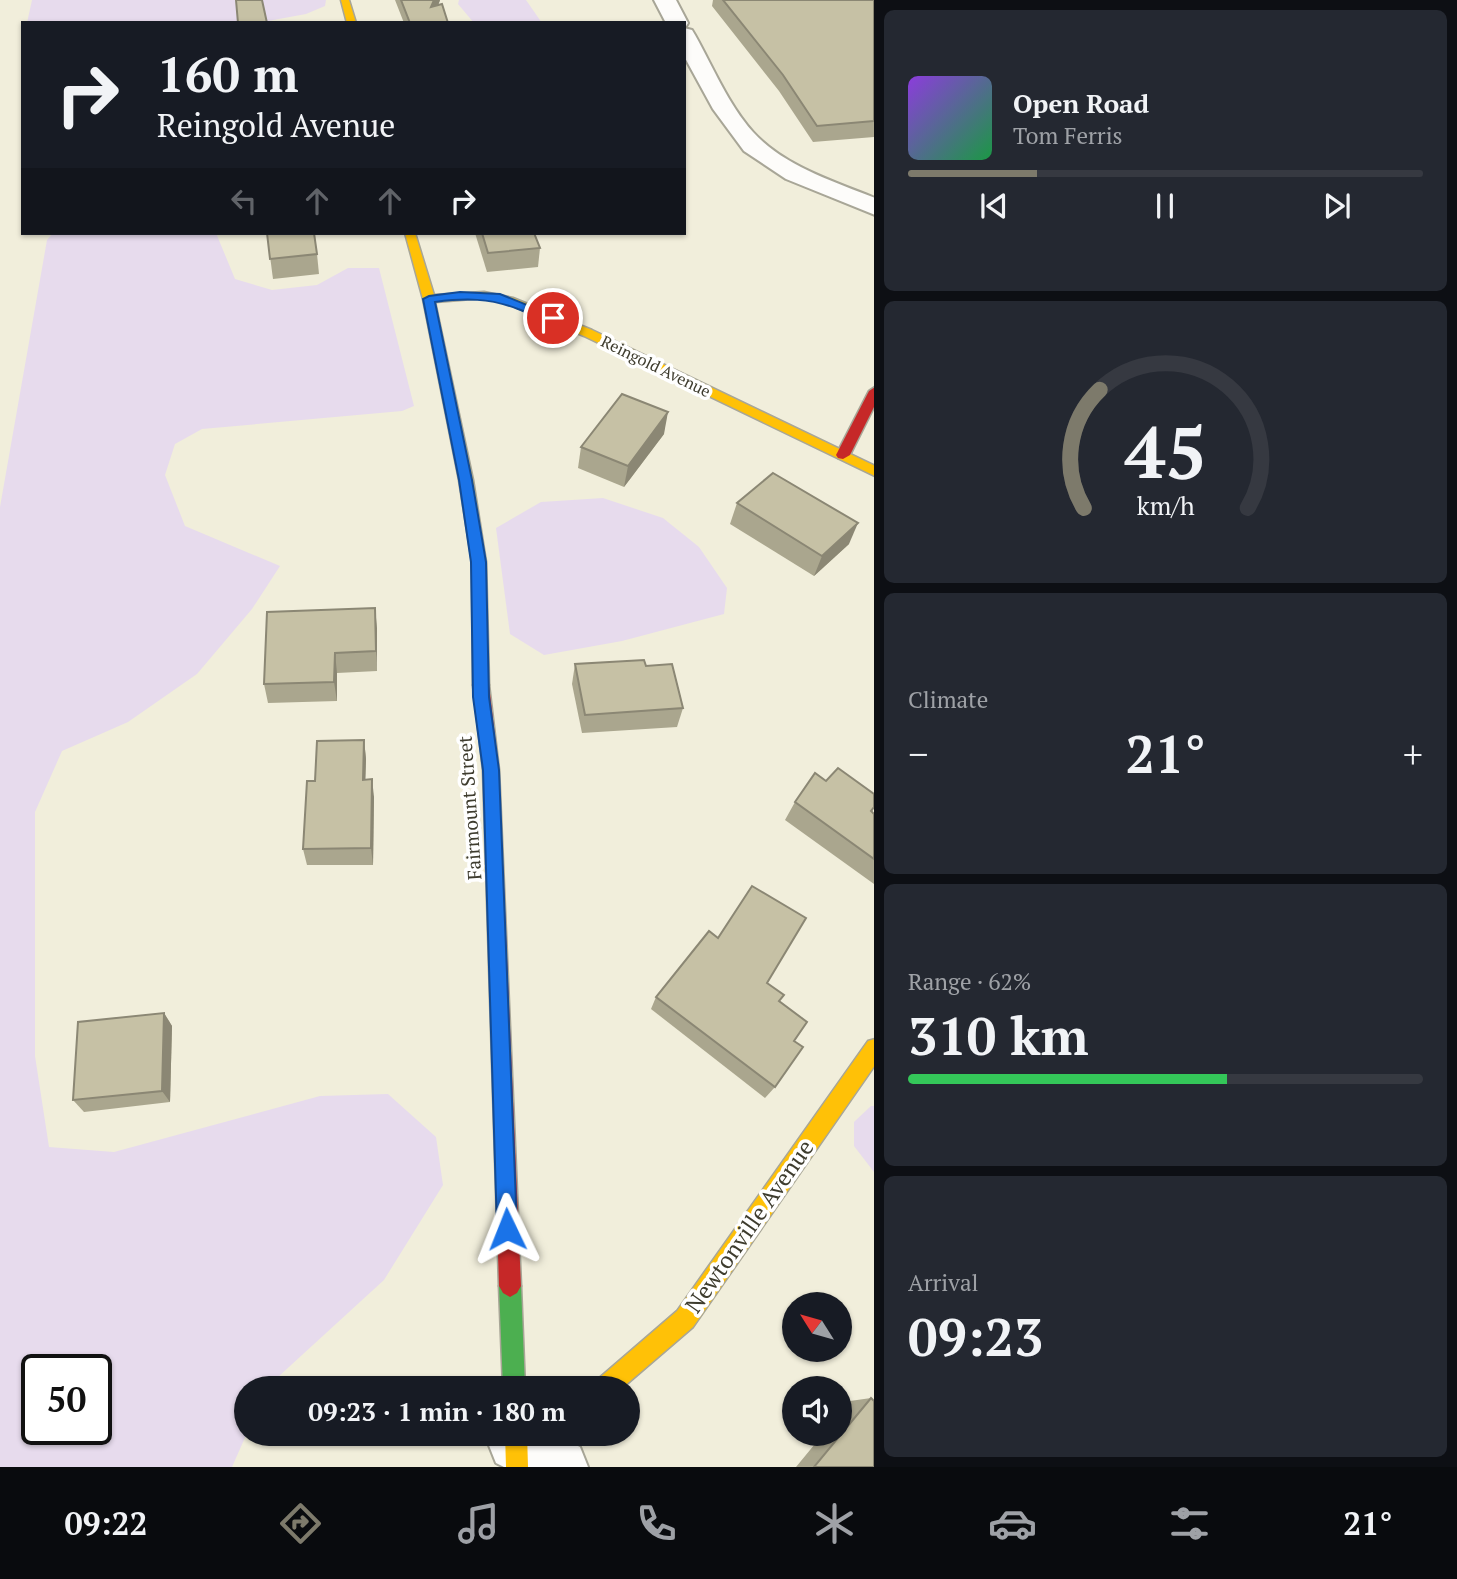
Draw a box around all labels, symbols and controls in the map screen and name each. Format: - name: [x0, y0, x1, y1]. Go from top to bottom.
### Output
- text: 160 m: [157, 41, 299, 106]
- icon: right: [42, 49, 133, 140]
- text: Open Road: [1013, 86, 1149, 120]
- text: Reingold Avenue: [157, 104, 395, 146]
- text: Tom Ferris: [1013, 120, 1123, 151]
- icon: left: [225, 182, 263, 220]
- icon: ahead: [298, 182, 336, 220]
- icon: ahead: [371, 182, 409, 220]
- icon: right: [444, 182, 482, 220]
- icon: previous: [975, 187, 1013, 225]
- icon: pause: [1146, 187, 1184, 225]
- icon: next: [1318, 187, 1356, 225]
- pin: [523, 288, 583, 348]
- icon: arrive: [534, 299, 572, 337]
- street label: Reingold Avenue: [598, 330, 714, 402]
- text: 45: [1124, 403, 1207, 500]
- text: km/h: [1137, 489, 1195, 522]
- text: Climate: [908, 684, 988, 715]
- text: 21°: [1125, 719, 1206, 788]
- text: −: [908, 729, 928, 779]
- text: +: [1403, 729, 1423, 779]
- street label: Fairmount Street: [451, 735, 487, 881]
- text: Range · 62%: [908, 966, 1031, 997]
- text: 310 km: [908, 1001, 1089, 1070]
- street label: Newtonville Avenue: [678, 1133, 820, 1319]
- position arrow: [470, 1192, 544, 1266]
- text: Arrival: [908, 1267, 979, 1298]
- north arrow: [782, 1292, 852, 1362]
- map controls: [782, 1292, 852, 1446]
- text: 09:23: [908, 1302, 1043, 1371]
- speed limit sign: 50: [21, 1354, 112, 1445]
- button: sound: [782, 1376, 852, 1446]
- text: 09:23 · 1 min · 180 m: [308, 1394, 566, 1428]
- icon: directions: [276, 1499, 325, 1548]
- icon: music: [454, 1499, 503, 1548]
- icon: phone: [632, 1499, 681, 1548]
- icon: climate: [810, 1499, 859, 1548]
- icon: car: [988, 1499, 1037, 1548]
- icon: filters: [1165, 1499, 1214, 1548]
- text: 09:22: [64, 1502, 148, 1544]
- text: 21°: [1343, 1502, 1393, 1544]

